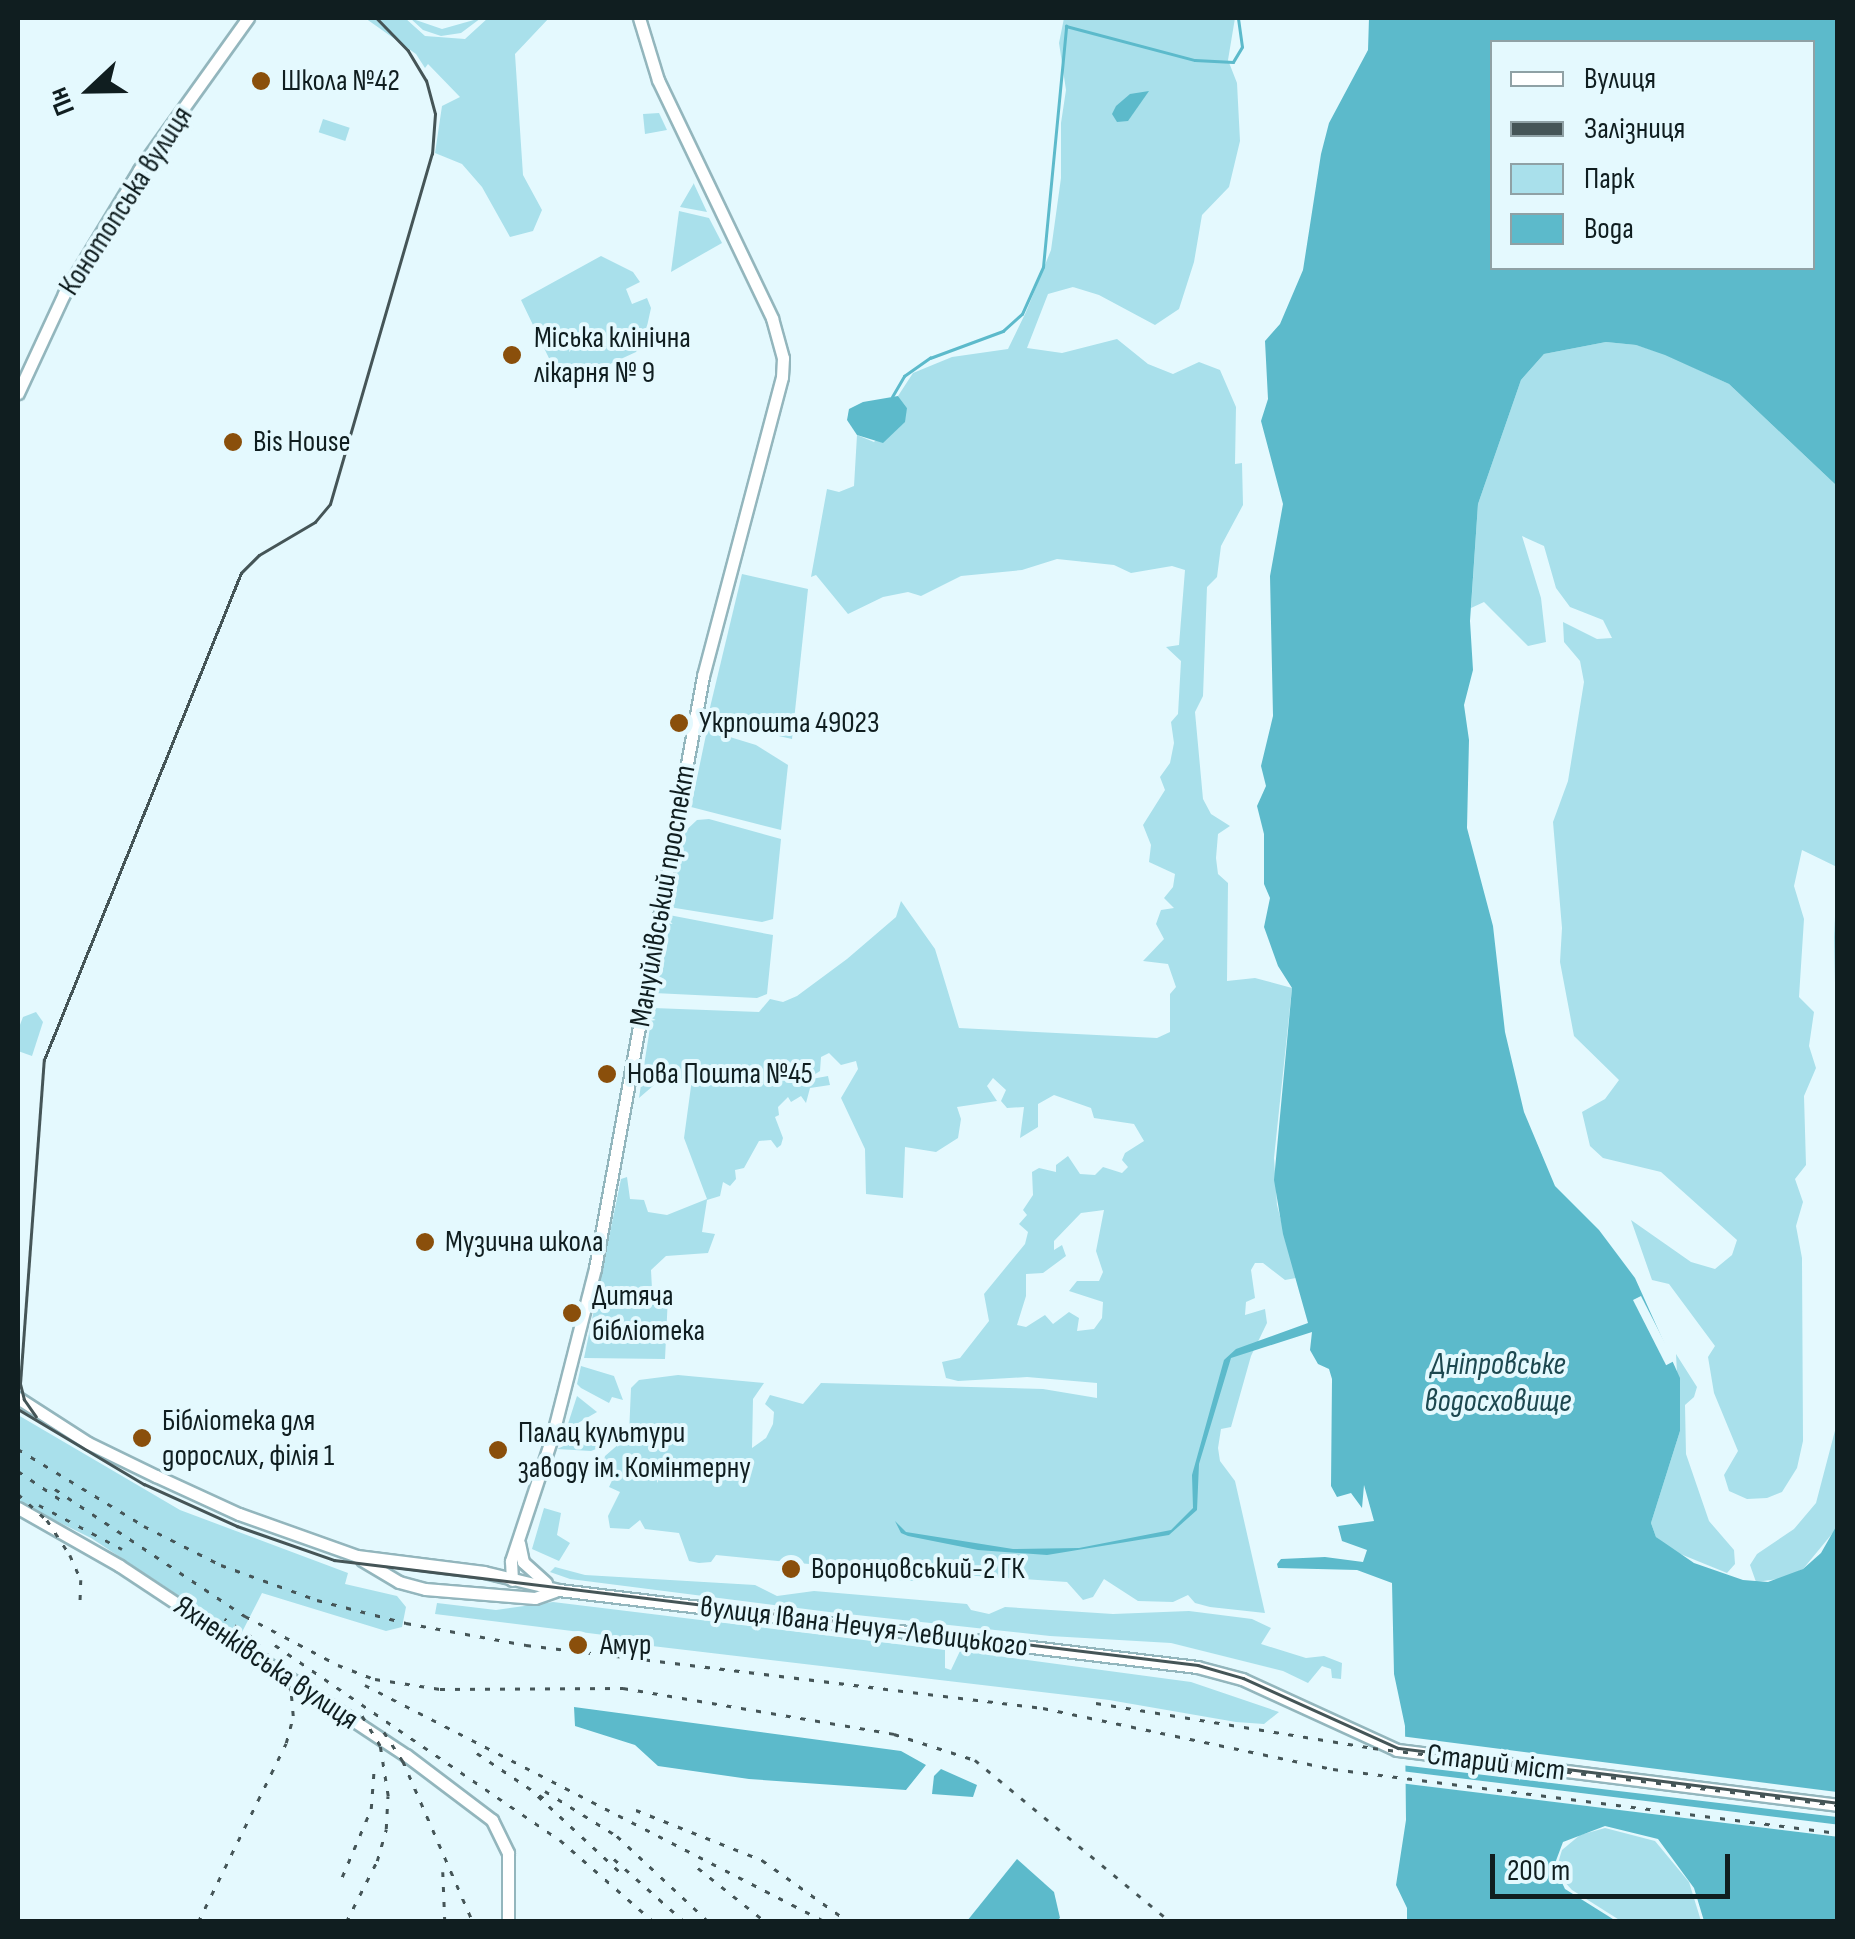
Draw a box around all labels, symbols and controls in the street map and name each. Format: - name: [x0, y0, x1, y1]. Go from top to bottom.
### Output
- north arrow: [40, 40, 140, 140]
- legend: [1490, 40, 1815, 270]
- text: Вулиця: [1584, 61, 1656, 97]
- place label: Школа №42: [281, 63, 400, 99]
- marker: Школа №42: [250, 70, 272, 92]
- text: Пн: [41, 83, 82, 120]
- street label: Конотопська вулиця: [52, 100, 200, 302]
- text: Залізниця: [1584, 111, 1685, 147]
- text: Парк: [1584, 161, 1635, 197]
- text: Вода: [1584, 211, 1634, 247]
- place label: Міська клінічна лікарня № 9: [534, 320, 691, 390]
- marker: Міська клінічна лікарня № 9: [499, 342, 525, 368]
- place label: Bis House: [253, 424, 351, 460]
- marker: Bis House: [222, 431, 244, 453]
- place label: Укрпошта 49023: [699, 705, 880, 741]
- marker: Укрпошта 49023: [668, 712, 690, 734]
- street label: Мануйлівський проспект: [622, 762, 704, 1030]
- place label: Нова Пошта №45: [627, 1056, 813, 1092]
- marker: Нова Пошта №45: [596, 1063, 618, 1085]
- place label: Музична школа: [445, 1224, 603, 1260]
- marker: Музична школа: [414, 1231, 436, 1253]
- place label: Дитяча бібліотека: [592, 1278, 705, 1348]
- marker: Дитяча бібліотека: [561, 1302, 583, 1324]
- water label: Дніпровське водосховище: [1425, 1347, 1571, 1422]
- place label: Бiблiотека для дорослих, фiлiя 1: [162, 1403, 334, 1474]
- place label: Палац культури заводу ім. Комінтерну: [518, 1415, 751, 1486]
- marker: Бiблiотека для дорослих, фiлiя 1: [131, 1427, 153, 1449]
- marker: Палац культури заводу ім. Комінтерну: [487, 1439, 509, 1461]
- place label: Воронцовський-2 ГК: [811, 1551, 1025, 1587]
- marker: Воронцовський-2 ГК: [780, 1558, 802, 1580]
- street label: Яхненківська вулиця: [167, 1588, 365, 1738]
- street label: вулиця Івана Нечуя-Левицького: [698, 1589, 1030, 1665]
- place label: Амур: [600, 1627, 651, 1663]
- marker: Амур: [565, 1632, 591, 1658]
- street label: Старий міст: [1425, 1737, 1567, 1789]
- scale bar: [1495, 1834, 1735, 1896]
- text: 200 m: [1507, 1853, 1570, 1889]

